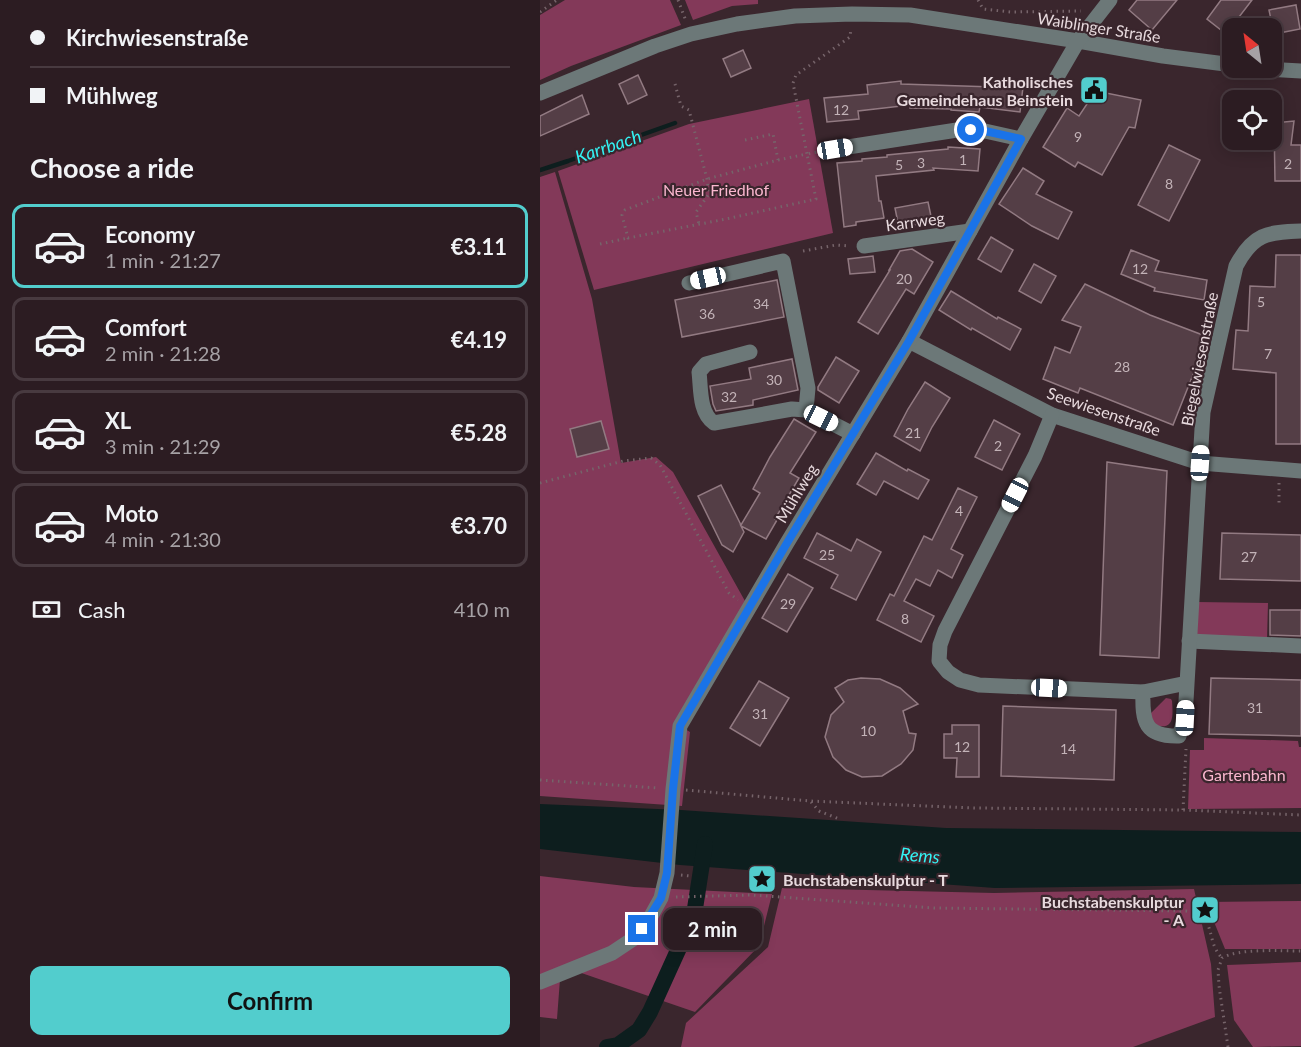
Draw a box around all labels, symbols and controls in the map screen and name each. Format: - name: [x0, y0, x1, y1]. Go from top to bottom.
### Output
- street label: Waiblinger Straße: [1036, 8, 1162, 46]
- north arrow: [1222, 18, 1282, 78]
- map controls: [1222, 18, 1282, 150]
- text: Kirchwiesenstraße: [66, 24, 248, 51]
- place label: Katholisches Gemeindehaus Beinstein: [897, 72, 1073, 109]
- public building icon: Katholisches Gemeindehaus Beinstein: [1078, 74, 1110, 106]
- text: Mühlweg: [66, 82, 158, 109]
- button: locate: [1222, 90, 1282, 150]
- house number: 12: [833, 101, 849, 118]
- route start: [957, 116, 984, 143]
- water label: Karrbach: [572, 124, 644, 168]
- house number: 9: [1074, 128, 1082, 145]
- car: [816, 137, 854, 161]
- text: Choose a ride: [30, 151, 194, 184]
- house number: 1: [959, 151, 967, 168]
- house number: 3: [917, 154, 925, 171]
- house number: 2: [1284, 155, 1292, 172]
- house number: 5: [895, 156, 903, 173]
- house number: 8: [1165, 175, 1173, 192]
- park label: Neuer Friedhof: [663, 180, 770, 199]
- street label: Karrweg: [884, 207, 946, 235]
- icon: car: [33, 219, 87, 273]
- text: Economy: [105, 221, 195, 248]
- text: €3.11: [451, 233, 507, 260]
- text: 1 min · 21:27: [105, 248, 221, 272]
- house number: 12: [1132, 260, 1148, 277]
- car: [688, 265, 728, 291]
- house number: 20: [896, 270, 912, 287]
- street label: Biegelwiesenstraße: [1177, 290, 1221, 428]
- house number: 5: [1257, 293, 1265, 310]
- house number: 34: [753, 295, 769, 312]
- house number: 36: [699, 305, 715, 322]
- icon: car: [33, 312, 87, 366]
- text: Comfort: [105, 314, 187, 341]
- text: €4.19: [451, 326, 507, 353]
- text: 2 min · 21:28: [105, 341, 221, 365]
- house number: 7: [1264, 345, 1272, 362]
- house number: 28: [1114, 358, 1130, 375]
- house number: 30: [766, 371, 782, 388]
- street label: Seewiesenstraße: [1045, 383, 1163, 439]
- house number: 32: [721, 388, 737, 405]
- car: [801, 402, 841, 434]
- icon: car: [33, 405, 87, 459]
- text: XL: [105, 407, 131, 434]
- text: €5.28: [451, 419, 507, 446]
- house number: 21: [905, 424, 921, 441]
- text: 3 min · 21:29: [105, 434, 221, 458]
- house number: 2: [994, 437, 1002, 454]
- car: [1190, 444, 1210, 482]
- street label: Mühlweg: [771, 460, 821, 526]
- car: [999, 475, 1031, 515]
- icon: car: [33, 498, 87, 552]
- text: Moto: [105, 500, 159, 527]
- house number: 4: [955, 502, 963, 519]
- text: €3.70: [451, 512, 507, 539]
- text: 4 min · 21:30: [105, 527, 221, 551]
- house number: 25: [819, 546, 835, 563]
- house number: 27: [1241, 548, 1257, 565]
- icon: cash: [30, 593, 63, 626]
- house number: 29: [780, 595, 796, 612]
- text: Cash: [78, 596, 125, 623]
- text: 410 m: [454, 597, 510, 621]
- house number: 8: [901, 610, 909, 627]
- car: [1031, 678, 1067, 698]
- house number: 31: [1247, 699, 1263, 716]
- car: [1175, 700, 1195, 736]
- house number: 31: [752, 705, 768, 722]
- house number: 10: [860, 722, 876, 739]
- house number: 12: [954, 738, 970, 755]
- house number: 14: [1060, 740, 1076, 757]
- park label: Gartenbahn: [1202, 765, 1286, 784]
- water label: Rems: [899, 842, 941, 868]
- place icon: Buchstabenskulptur - T: [746, 863, 778, 895]
- place label: Buchstabenskulptur - T: [783, 870, 948, 889]
- place label: Buchstabenskulptur - A: [1042, 892, 1185, 929]
- place icon: Buchstabenskulptur - A: [1189, 894, 1221, 926]
- callout: 2 min: [663, 908, 762, 950]
- route end: [628, 915, 655, 942]
- text: 2 min: [688, 917, 737, 941]
- button: Confirm: [30, 966, 510, 1035]

